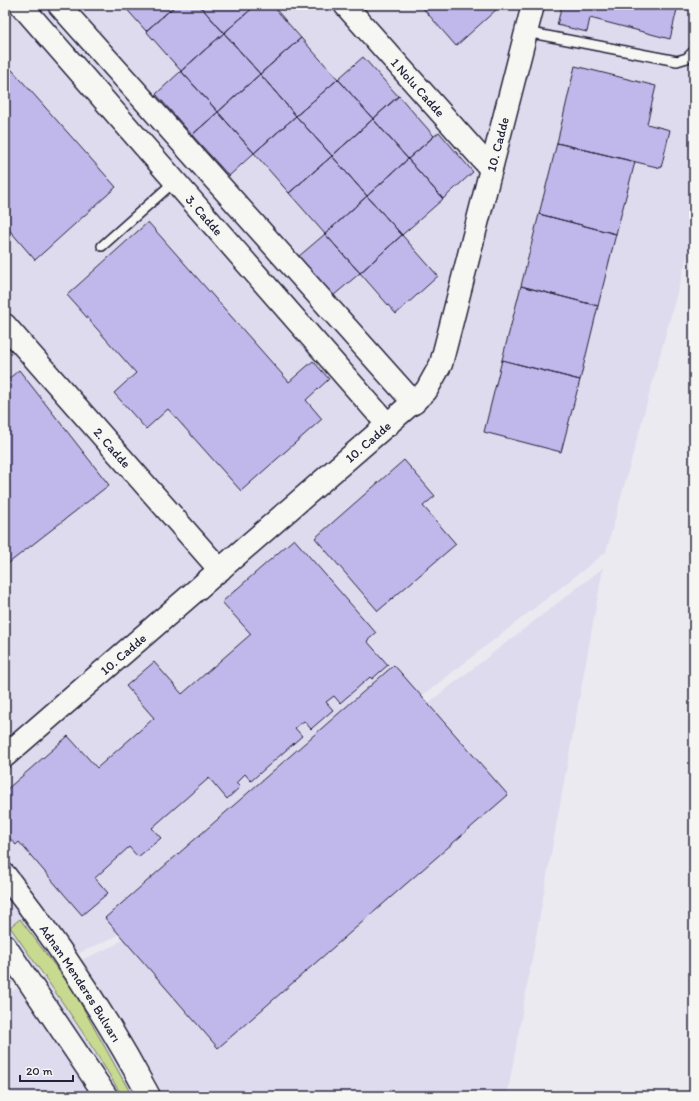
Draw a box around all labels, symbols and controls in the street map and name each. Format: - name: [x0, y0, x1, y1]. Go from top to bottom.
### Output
- street label: 1 Nolu Cadde: [388, 55, 448, 120]
- street label: 10. Cadde: [483, 115, 512, 173]
- street label: 3. Cadde: [183, 192, 226, 238]
- street label: 10. Cadde: [342, 418, 394, 465]
- street label: 2. Cadde: [91, 424, 134, 471]
- street label: 10. Cadde: [97, 630, 149, 678]
- street label: Adnan Menderes Bulvarı: [37, 921, 124, 1044]
- scale bar: [20, 1057, 73, 1083]
- text: 20 m: [26, 1064, 53, 1078]

